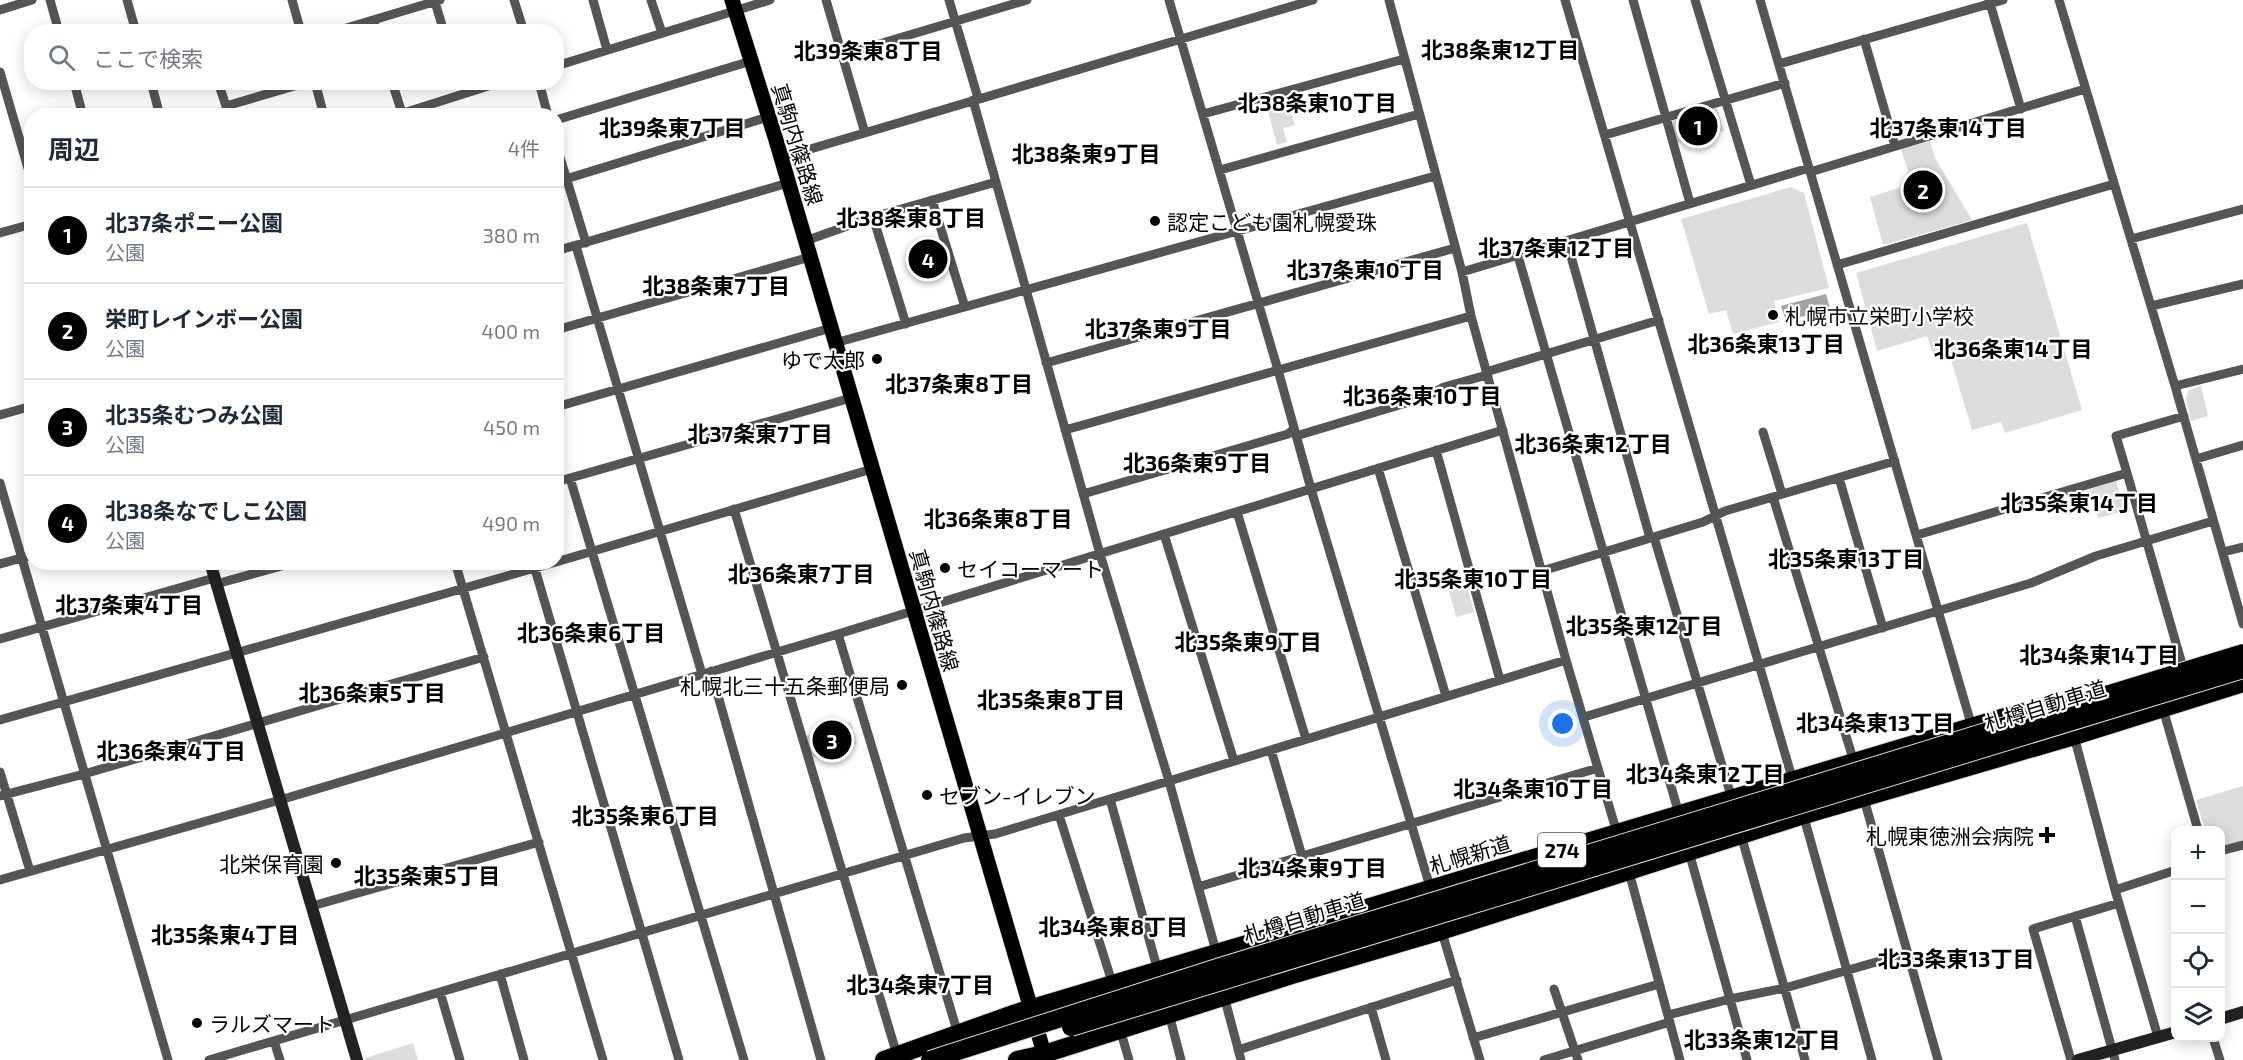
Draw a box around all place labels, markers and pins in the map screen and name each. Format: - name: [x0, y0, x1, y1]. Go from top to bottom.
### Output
- pin: 1: [1678, 104, 1718, 148]
- pin: 2: [1904, 168, 1942, 213]
- place label: 認定こども園札幌愛珠: [1167, 209, 1377, 234]
- marker: 認定こども園札幌愛珠: [1148, 214, 1162, 228]
- pin: 4: [908, 236, 948, 282]
- place label: 札幌市立栄町小学校: [1785, 303, 1974, 328]
- marker: 札幌市立栄町小学校: [1766, 308, 1780, 322]
- place label: ゆで太郎: [781, 347, 865, 372]
- marker: ゆで太郎: [870, 352, 884, 366]
- place label: セイコーマート: [957, 556, 1104, 581]
- marker: セイコーマート: [938, 561, 952, 575]
- place label: 札幌北三十五条郵便局: [680, 673, 890, 698]
- marker: 札幌北三十五条郵便局: [895, 678, 909, 692]
- pin: 3: [812, 718, 852, 762]
- place label: セブン-イレブン: [939, 783, 1095, 808]
- marker: セブン-イレブン: [920, 788, 934, 802]
- place label: 札幌東徳洲会病院: [1866, 823, 2034, 848]
- marker: 札幌東徳洲会病院: [2038, 826, 2056, 844]
- place label: 北栄保育園: [219, 851, 324, 876]
- marker: 北栄保育園: [329, 856, 343, 870]
- place label: ラルズマート: [209, 1011, 335, 1036]
- marker: ラルズマート: [190, 1016, 204, 1030]

